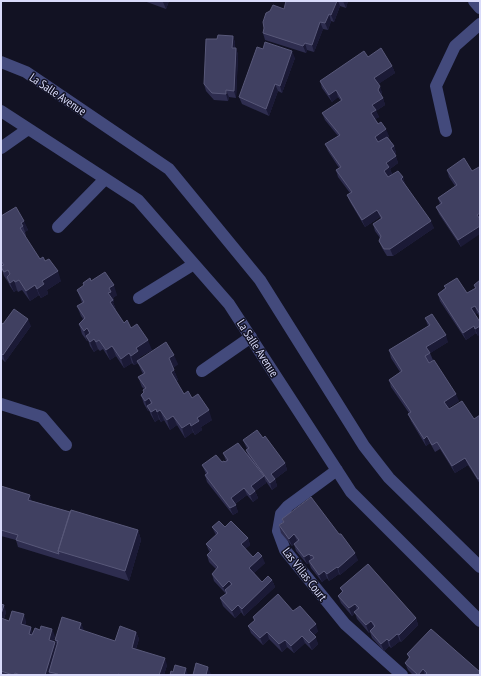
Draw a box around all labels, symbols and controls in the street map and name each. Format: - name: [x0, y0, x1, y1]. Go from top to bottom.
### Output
- street label: La Salle Avenue: [27, 70, 89, 118]
- street label: La Salle Avenue: [234, 317, 282, 379]
- street label: Las Villas Court: [280, 544, 331, 604]

